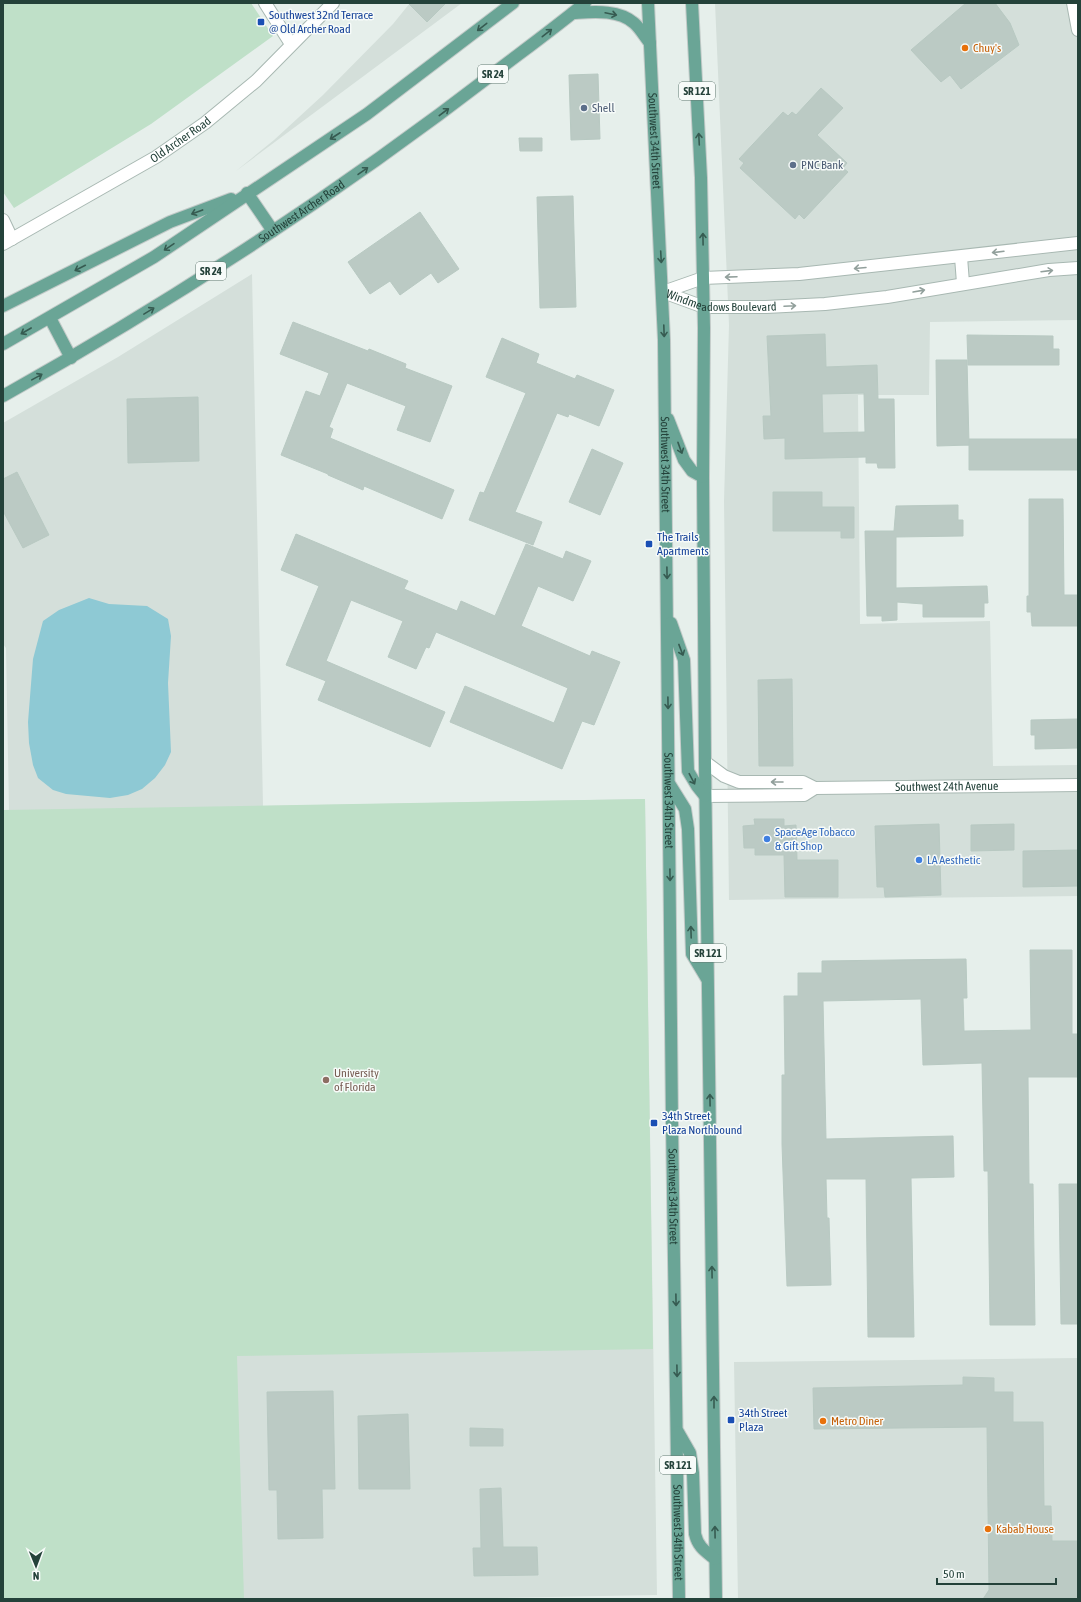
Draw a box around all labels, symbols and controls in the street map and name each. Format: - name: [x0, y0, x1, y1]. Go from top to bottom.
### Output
- place label: Southwest 32nd Terrace @ Old Archer Road: [269, 8, 373, 36]
- one-way arrow: [604, 10, 617, 18]
- marker: Southwest 32nd Terrace @ Old Archer Road: [256, 17, 266, 27]
- one-way arrow: [477, 23, 488, 31]
- one-way arrow: [541, 29, 552, 37]
- place label: Chuy's: [973, 41, 1001, 55]
- marker: Chuy's: [960, 43, 970, 53]
- road number: SR 24: [478, 65, 508, 83]
- road number: SR 121: [679, 82, 715, 100]
- street label: Southwest 34th Street: [645, 92, 664, 190]
- place label: Shell: [592, 101, 615, 115]
- marker: Shell: [579, 103, 589, 113]
- one-way arrow: [438, 108, 449, 116]
- street label: Old Archer Road: [148, 114, 214, 166]
- one-way arrow: [330, 132, 341, 140]
- one-way arrow: [696, 133, 703, 146]
- place label: PNC Bank: [801, 158, 844, 172]
- marker: PNC Bank: [788, 160, 798, 170]
- one-way arrow: [357, 166, 368, 175]
- street label: Southwest Archer Road: [256, 178, 347, 246]
- one-way arrow: [192, 208, 204, 216]
- one-way arrow: [699, 233, 706, 246]
- one-way arrow: [163, 243, 174, 251]
- one-way arrow: [991, 248, 1004, 256]
- one-way arrow: [658, 250, 665, 263]
- road number: SR 24: [196, 262, 226, 280]
- one-way arrow: [74, 264, 86, 272]
- one-way arrow: [854, 264, 867, 271]
- one-way arrow: [1040, 267, 1053, 274]
- one-way arrow: [725, 274, 738, 281]
- street label: Windmeadows Boulevard: [664, 287, 777, 314]
- one-way arrow: [912, 287, 925, 295]
- one-way arrow: [783, 302, 796, 309]
- one-way arrow: [143, 306, 155, 314]
- one-way arrow: [660, 324, 668, 337]
- one-way arrow: [20, 328, 32, 336]
- one-way arrow: [31, 373, 43, 381]
- street label: Southwest 34th Street: [658, 416, 673, 513]
- one-way arrow: [676, 442, 684, 454]
- place label: The Trails Apartments: [657, 530, 709, 558]
- marker: The Trails Apartments: [644, 539, 654, 549]
- one-way arrow: [663, 566, 671, 579]
- one-way arrow: [678, 644, 685, 657]
- one-way arrow: [664, 696, 672, 709]
- street label: Southwest 34th Street: [661, 752, 676, 849]
- one-way arrow: [689, 773, 697, 785]
- one-way arrow: [771, 778, 784, 786]
- street label: Southwest 24th Avenue: [895, 779, 998, 794]
- place label: SpaceAge Tobacco & Gift Shop: [775, 825, 855, 853]
- marker: SpaceAge Tobacco & Gift Shop: [762, 834, 772, 844]
- place label: LA Aesthetic: [927, 853, 981, 867]
- marker: LA Aesthetic: [914, 855, 924, 865]
- one-way arrow: [666, 868, 674, 881]
- one-way arrow: [688, 926, 695, 939]
- road number: SR 121: [690, 944, 726, 962]
- place label: University of Florida: [334, 1066, 379, 1094]
- marker: University of Florida: [321, 1075, 331, 1085]
- one-way arrow: [706, 1094, 714, 1107]
- place label: 34th Street Plaza Northbound: [662, 1109, 742, 1137]
- marker: 34th Street Plaza Northbound: [649, 1118, 659, 1128]
- street label: Southwest 34th Street: [665, 1148, 681, 1245]
- one-way arrow: [708, 1266, 716, 1279]
- one-way arrow: [672, 1293, 679, 1306]
- one-way arrow: [673, 1364, 681, 1377]
- one-way arrow: [710, 1396, 718, 1409]
- place label: 34th Street Plaza: [739, 1406, 788, 1434]
- place label: Metro Diner: [831, 1414, 884, 1428]
- marker: 34th Street Plaza: [726, 1415, 736, 1425]
- marker: Metro Diner: [818, 1416, 828, 1426]
- road number: SR 121: [660, 1456, 696, 1474]
- street label: Southwest 34th Street: [670, 1484, 686, 1581]
- place label: Kabab House: [996, 1522, 1054, 1536]
- marker: Kabab House: [983, 1524, 993, 1534]
- one-way arrow: [711, 1526, 719, 1539]
- north arrow: [16, 1546, 56, 1586]
- scale bar: [937, 1560, 1056, 1586]
- text: 50 m: [943, 1567, 965, 1581]
- text: N: [33, 1570, 40, 1582]

